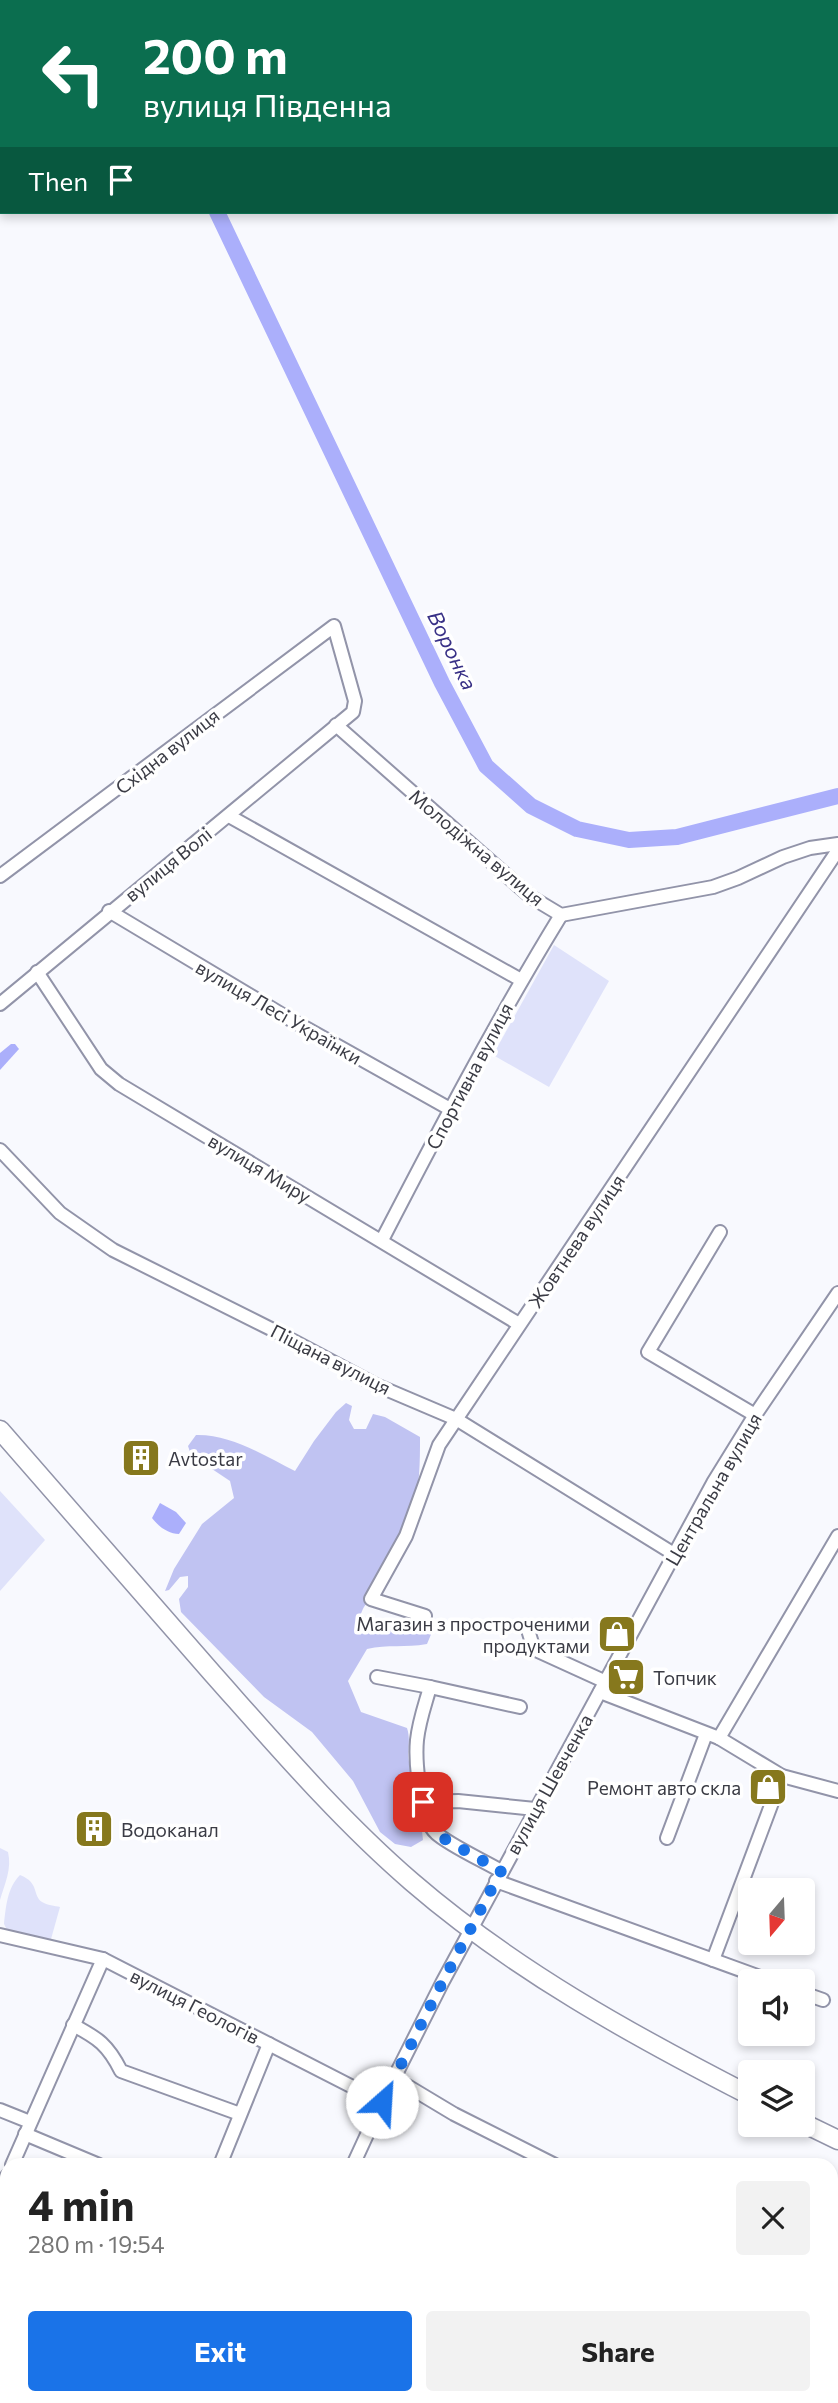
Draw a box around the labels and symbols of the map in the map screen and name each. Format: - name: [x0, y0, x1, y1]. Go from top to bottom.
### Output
- water label: Воронка: [423, 606, 483, 694]
- street label: Східна вулиця: [110, 703, 224, 799]
- street label: Молодіжна вулиця: [405, 784, 549, 910]
- street label: вулиця Волі: [120, 822, 216, 906]
- street label: вулиця Лесі Українки: [192, 955, 366, 1069]
- street label: Спортивна вулиця: [421, 999, 517, 1153]
- street label: вулиця Миру: [205, 1128, 316, 1208]
- street label: Жовтнева вулиця: [523, 1170, 629, 1312]
- street label: Піщана вулиця: [267, 1319, 395, 1399]
- street label: Центральна вулиця: [660, 1409, 766, 1569]
- building icon: Avtostar: [120, 1437, 162, 1479]
- place label: Avtostar: [168, 1447, 243, 1470]
- place label: Магазин з простроченими продуктами: [356, 1612, 590, 1657]
- shop icon: Магазин з простроченими продуктами: [596, 1613, 638, 1655]
- supermarket icon: Топчик: [605, 1656, 647, 1698]
- place label: Топчик: [653, 1666, 717, 1689]
- street label: вулиця Шевченка: [501, 1710, 597, 1858]
- shop icon: Ремонт авто скла: [747, 1766, 789, 1808]
- pin: [393, 1772, 453, 1832]
- place label: Ремонт авто скла: [587, 1776, 741, 1799]
- building icon: Водоканал: [73, 1808, 115, 1850]
- place label: Водоканал: [121, 1818, 219, 1841]
- north arrow: [738, 1878, 816, 1955]
- street label: вулиця Геологів: [127, 1964, 263, 2048]
- position arrow: [345, 2065, 419, 2139]

